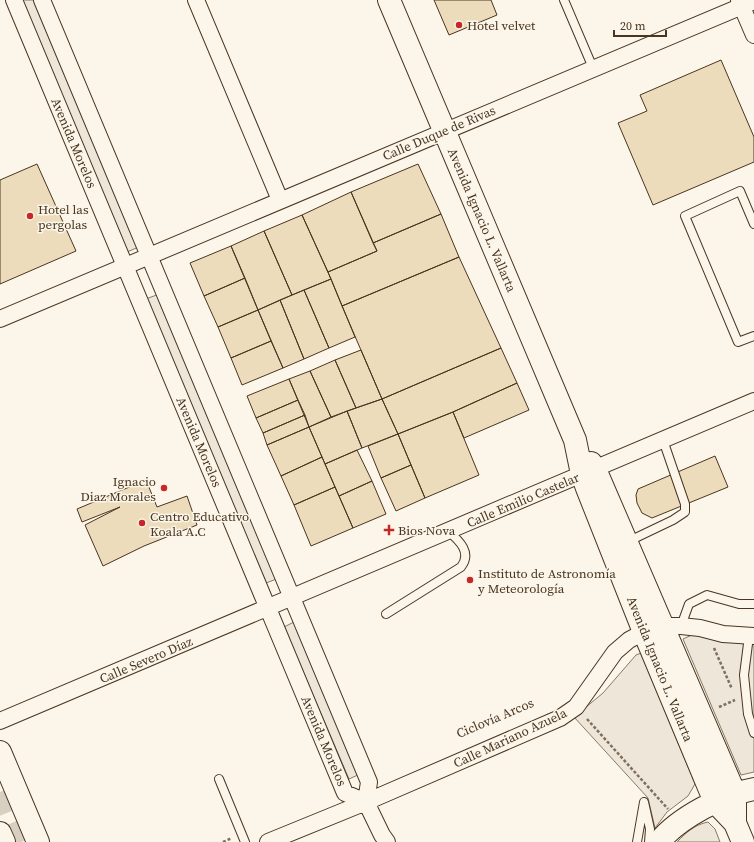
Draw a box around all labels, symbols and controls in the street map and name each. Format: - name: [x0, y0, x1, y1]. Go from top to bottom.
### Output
- scale bar: [614, 12, 666, 38]
- place label: Hotel velvet: [467, 17, 536, 34]
- text: 20 m: [620, 18, 646, 34]
- marker: Hotel velvet: [454, 20, 464, 30]
- street label: Avenida Morelos: [47, 95, 101, 191]
- street label: Calle Duque de Rivas: [380, 101, 498, 164]
- street label: Avenida Ignacio L. Vallarta: [444, 145, 520, 295]
- place label: Hotel las pergolas: [38, 201, 89, 233]
- marker: Hotel las pergolas: [25, 211, 35, 221]
- street label: Avenida Morelos: [172, 394, 226, 490]
- street label: Calle Emilio Castelar: [464, 468, 582, 531]
- place label: Ignacio Diaz Morales: [81, 473, 156, 505]
- marker: Ignacio Diaz Morales: [159, 483, 169, 493]
- place label: Centro Educativo Koala A.C: [150, 508, 249, 540]
- marker: Centro Educativo Koala A.C: [137, 518, 147, 528]
- place label: Bios Nova: [398, 522, 456, 539]
- marker: Bios Nova: [383, 524, 395, 536]
- place label: Instituto de Astronomía y Meteorología: [478, 565, 616, 597]
- marker: Instituto de Astronomía y Meteorología: [465, 575, 475, 585]
- street label: Avenida Ignacio L. Vallarta: [623, 594, 697, 744]
- street label: Calle Severo Díaz: [97, 633, 195, 687]
- street label: Avenida Morelos: [297, 693, 351, 789]
- street label: Ciclovía Arcos: [454, 694, 537, 742]
- street label: Calle Mariano Azuela: [451, 704, 570, 772]

